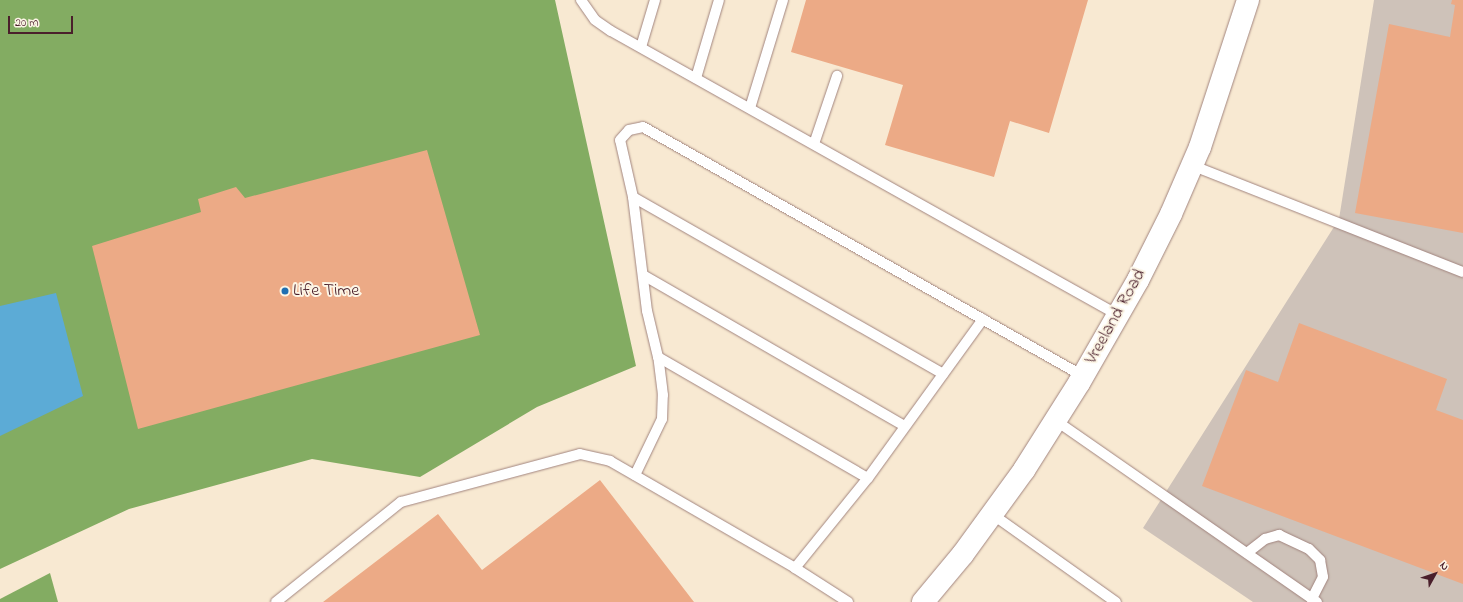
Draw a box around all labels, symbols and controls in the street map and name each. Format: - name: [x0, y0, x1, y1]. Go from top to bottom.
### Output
- scale bar: [10, 8, 75, 34]
- text: 20 m: [15, 14, 38, 32]
- street label: Vreeland Road: [1081, 266, 1151, 368]
- place label: Life Time: [293, 280, 359, 302]
- marker: Life Time: [280, 286, 290, 296]
- north arrow: [1415, 554, 1455, 594]
- text: N: [1436, 558, 1453, 574]

